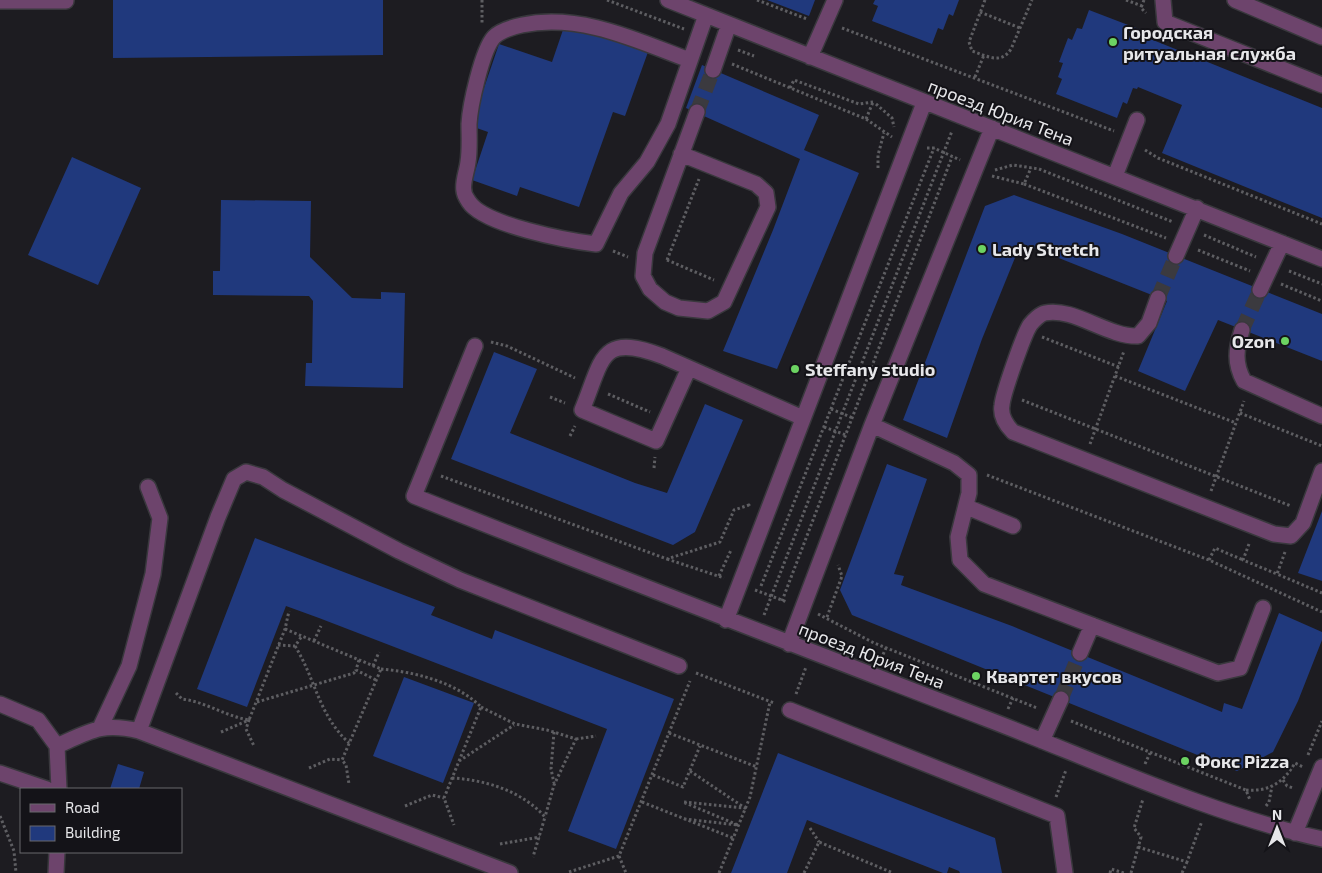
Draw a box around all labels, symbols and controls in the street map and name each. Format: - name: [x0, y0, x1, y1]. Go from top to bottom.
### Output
- place label: Городская ритуальная служба: [1123, 21, 1296, 64]
- marker: Городская ритуальная служба: [1107, 36, 1119, 48]
- street label: проезд Юрия Тена: [925, 74, 1077, 150]
- place label: Lady Stretch: [992, 238, 1099, 260]
- marker: Lady Stretch: [976, 243, 988, 255]
- place label: Ozon: [1232, 330, 1275, 352]
- marker: Ozon: [1279, 335, 1291, 347]
- place label: Steffany studio: [805, 358, 935, 380]
- marker: Steffany studio: [789, 363, 801, 375]
- street label: проезд Юрия Тена: [796, 617, 948, 693]
- place label: Квартет вкусов: [986, 665, 1122, 687]
- marker: Квартет вкусов: [970, 670, 982, 682]
- place label: Фокс Pizza: [1195, 750, 1289, 772]
- marker: Фокс Pizza: [1179, 755, 1191, 767]
- legend: [20, 788, 182, 853]
- text: Road: [65, 798, 100, 816]
- north arrow: [1252, 803, 1302, 853]
- text: N: [1272, 806, 1282, 823]
- text: Building: [65, 823, 121, 841]

